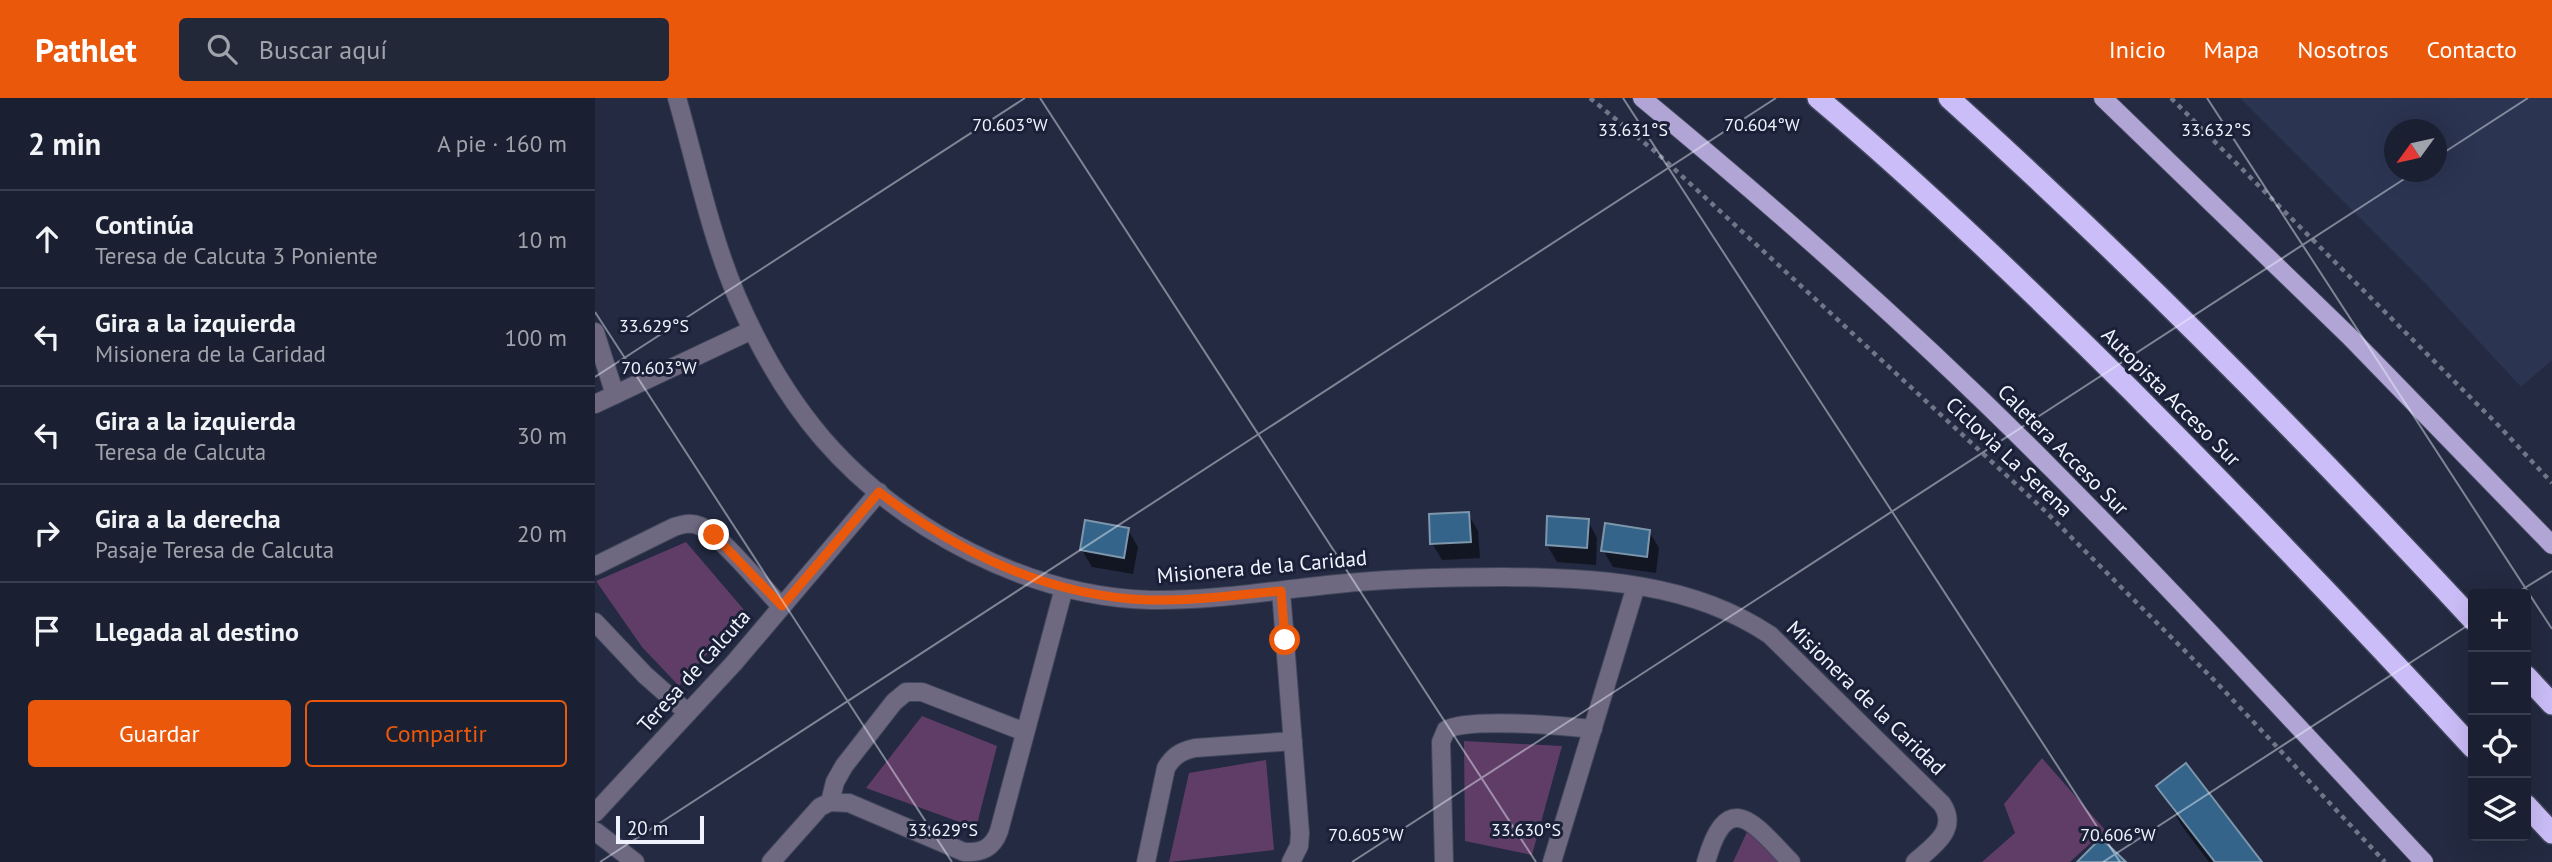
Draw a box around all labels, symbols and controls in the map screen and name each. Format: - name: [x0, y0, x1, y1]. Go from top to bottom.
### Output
- search box: [179, 18, 669, 81]
- text: Pathlet: [35, 28, 137, 71]
- icon: search: [203, 30, 241, 68]
- text: Buscar aquí: [259, 33, 387, 66]
- text: Inicio: [2109, 34, 2166, 65]
- text: Mapa: [2204, 34, 2259, 65]
- text: Nosotros: [2297, 34, 2389, 65]
- text: Contacto: [2427, 34, 2517, 65]
- text: 70.603°W: [972, 113, 1048, 136]
- text: 70.604°W: [1724, 113, 1800, 136]
- text: 33.631°S: [1598, 118, 1668, 141]
- text: 33.632°S: [2181, 118, 2251, 141]
- north arrow: [2384, 119, 2447, 182]
- text: 2 min: [28, 124, 101, 163]
- text: A pie · 160 m: [437, 129, 567, 158]
- text: Continúa: [95, 208, 194, 241]
- icon: ahead: [28, 220, 66, 258]
- text: 10 m: [517, 225, 567, 254]
- text: Teresa de Calcuta 3 Poniente: [95, 241, 378, 270]
- text: Gira a la izquierda: [95, 306, 296, 339]
- text: 33.629°S: [619, 314, 689, 337]
- icon: left: [28, 318, 66, 356]
- street label: Autopista Acceso Sur: [2096, 321, 2247, 472]
- text: 100 m: [505, 323, 567, 352]
- text: Misionera de la Caridad: [95, 339, 326, 368]
- text: 70.603°W: [621, 356, 697, 379]
- street label: Caletera Acceso Sur: [1992, 378, 2135, 521]
- street label: Ciclovìa La Serena: [1940, 391, 2079, 522]
- text: Gira a la izquierda: [95, 404, 296, 437]
- icon: left: [28, 416, 66, 454]
- text: 30 m: [517, 421, 567, 450]
- text: Teresa de Calcuta: [95, 437, 266, 466]
- text: Gira a la derecha: [95, 502, 281, 535]
- icon: right: [28, 514, 66, 552]
- text: 20 m: [517, 519, 567, 548]
- route end: [698, 519, 729, 550]
- text: Pasaje Teresa de Calcuta: [95, 535, 334, 564]
- street label: Misionera de la Caridad: [1156, 544, 1368, 589]
- map controls: [2468, 589, 2531, 841]
- button: +: [2468, 589, 2531, 652]
- street label: Teresa de Calcuta: [631, 604, 756, 738]
- icon: arrive: [28, 612, 66, 650]
- text: Llegada al destino: [95, 615, 299, 648]
- street label: Misionera de la Caridad: [1781, 615, 1952, 781]
- route start: [1269, 624, 1300, 655]
- button: −: [2468, 652, 2531, 715]
- button: Guardar: [28, 700, 291, 767]
- button: Compartir: [305, 700, 567, 767]
- button: locate: [2468, 715, 2531, 778]
- button: layers: [2468, 778, 2531, 841]
- scale bar: [616, 813, 703, 845]
- text: 20 m: [627, 816, 668, 840]
- text: 33.629°S: [908, 818, 978, 841]
- text: 33.630°S: [1491, 818, 1561, 841]
- text: 70.605°W: [1328, 823, 1404, 846]
- text: 70.606°W: [2080, 823, 2156, 846]

